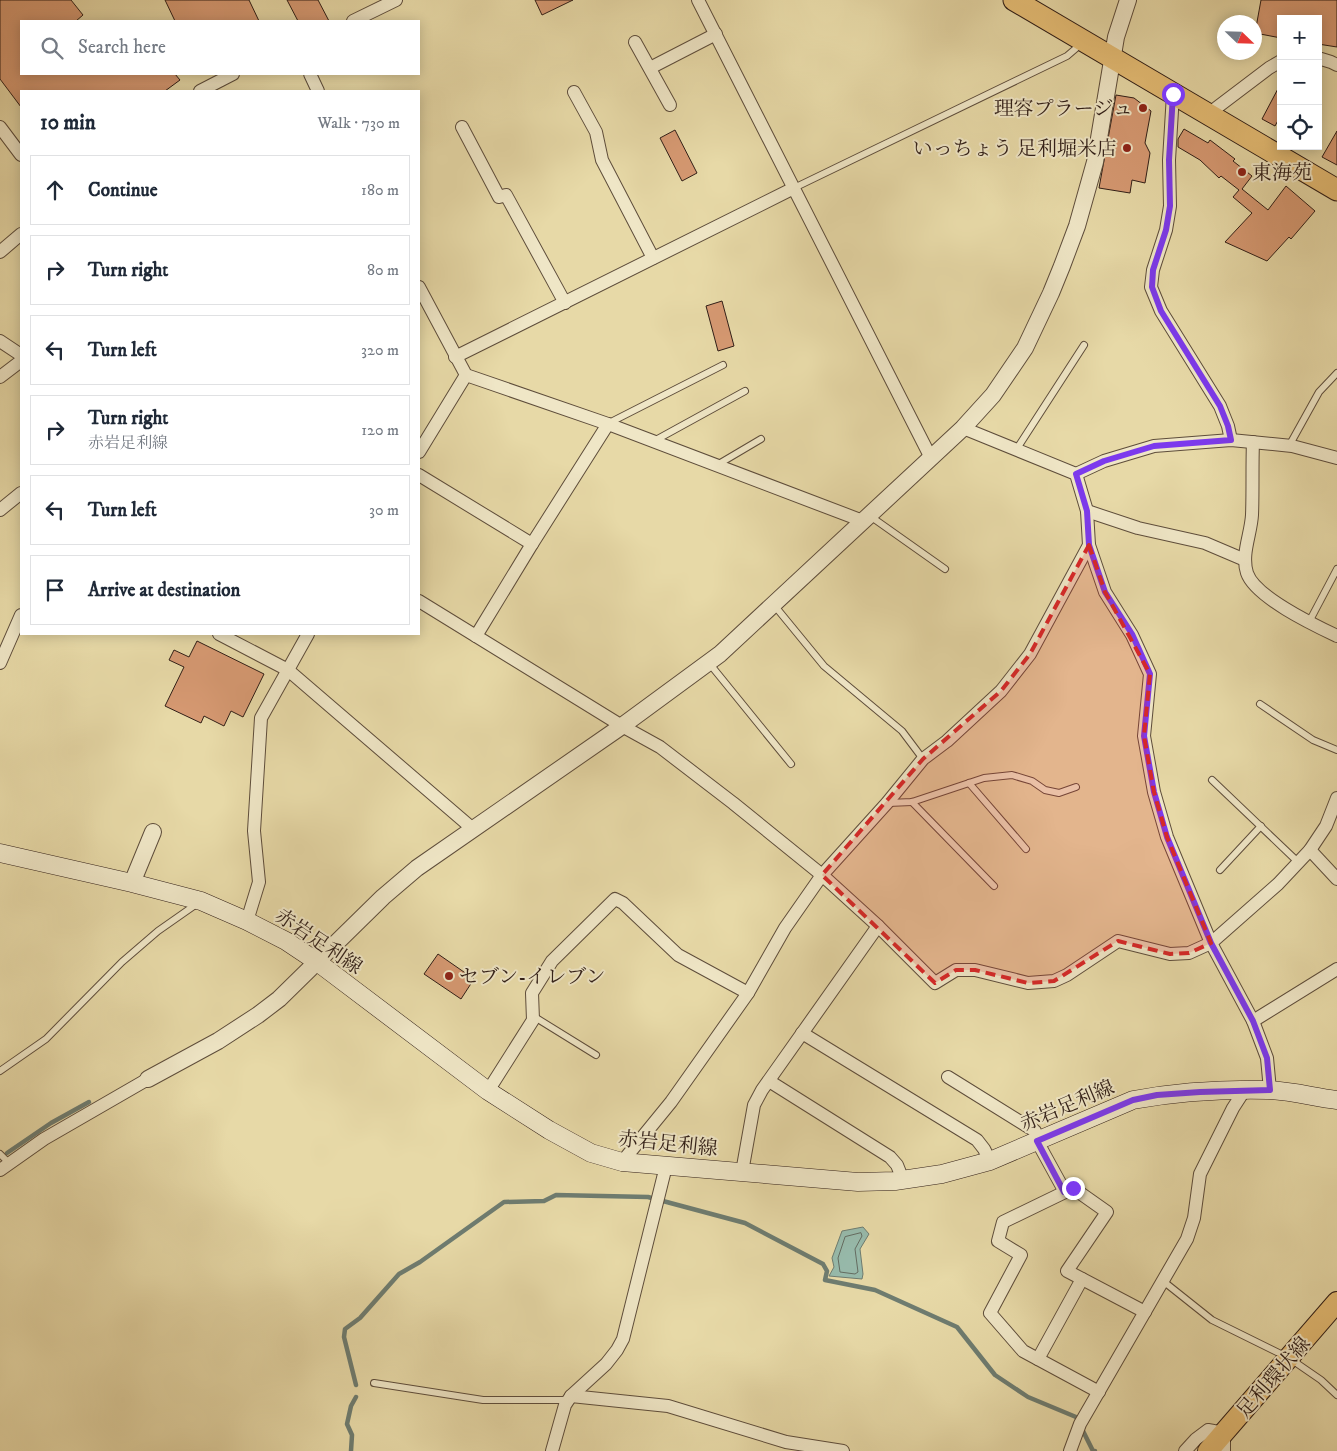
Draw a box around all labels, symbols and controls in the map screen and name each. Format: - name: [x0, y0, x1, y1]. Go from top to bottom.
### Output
- north arrow: [1217, 15, 1262, 60]
- map controls: [1277, 15, 1322, 150]
- button: +: [1277, 15, 1322, 60]
- search box: [20, 20, 420, 75]
- icon: search: [38, 34, 66, 62]
- text: Search here: [78, 36, 166, 59]
- button: −: [1277, 60, 1322, 105]
- route start: [1162, 83, 1185, 106]
- place label: 理容プラージュ: [994, 97, 1133, 122]
- marker: 理容プラージュ: [1137, 102, 1149, 114]
- button: locate: [1277, 105, 1322, 150]
- text: 10 min: [40, 110, 96, 136]
- text: Walk · 730 m: [318, 113, 400, 133]
- place label: いっちょう 足利堀米店: [913, 137, 1117, 162]
- marker: いっちょう 足利堀米店: [1121, 142, 1133, 154]
- place label: 東海苑: [1252, 161, 1312, 186]
- marker: 東海苑: [1236, 166, 1248, 178]
- icon: ahead: [41, 176, 69, 204]
- text: Continue: [88, 179, 158, 202]
- text: 180 m: [361, 180, 399, 200]
- icon: right: [41, 256, 69, 284]
- text: Turn right: [88, 259, 168, 282]
- text: 80 m: [367, 260, 399, 280]
- icon: left: [41, 336, 69, 364]
- text: Turn left: [88, 339, 157, 362]
- text: 320 m: [361, 340, 399, 360]
- text: Turn right: [88, 407, 168, 430]
- icon: right: [41, 416, 69, 444]
- text: 120 m: [361, 420, 399, 440]
- text: 赤岩足利線: [88, 433, 168, 453]
- icon: left: [41, 496, 69, 524]
- text: Turn left: [88, 499, 157, 522]
- text: 30 m: [369, 500, 399, 520]
- icon: arrive: [41, 576, 69, 604]
- text: Arrive at destination: [88, 579, 240, 602]
- street label: 赤岩足利線: [270, 904, 367, 981]
- place label: セブン-イレブン: [459, 965, 606, 990]
- marker: セブン-イレブン: [443, 970, 455, 982]
- street label: 赤岩足利線: [1017, 1075, 1118, 1137]
- street label: 赤岩足利線: [617, 1127, 719, 1162]
- route end: [1062, 1177, 1085, 1200]
- street label: 足利環状線: [1232, 1332, 1316, 1424]

